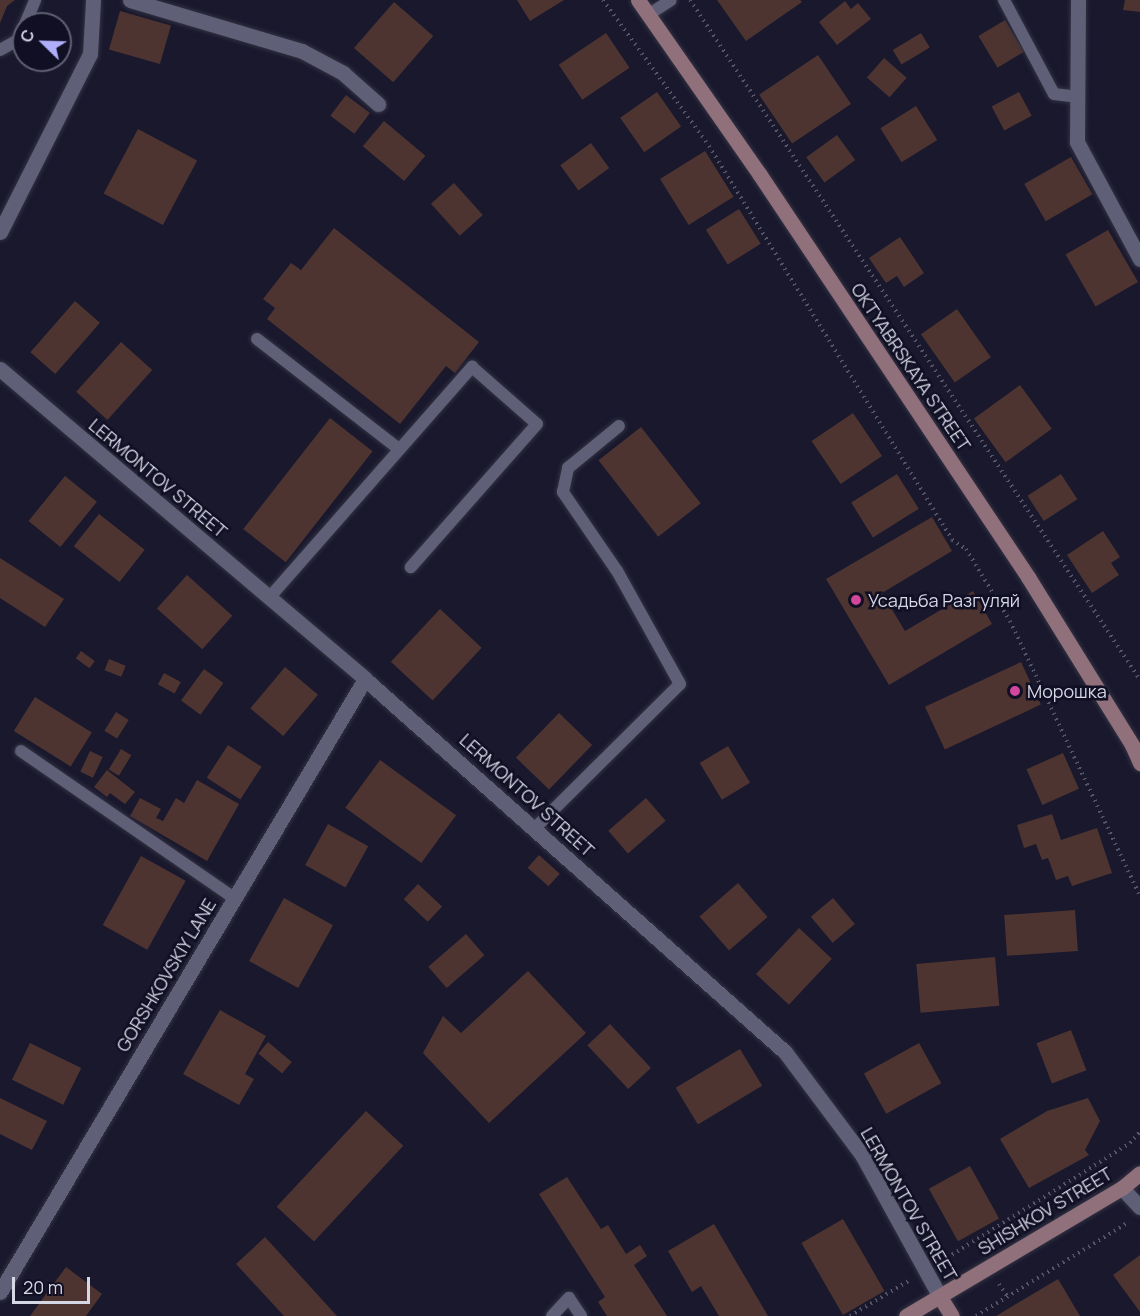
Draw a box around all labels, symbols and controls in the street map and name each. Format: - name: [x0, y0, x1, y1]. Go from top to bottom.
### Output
- north arrow: [12, 12, 72, 72]
- text: С: [15, 26, 40, 45]
- street label: OKTYABRSKAYA STREET: [847, 279, 975, 455]
- street label: LERMONTOV STREET: [85, 414, 231, 542]
- place label: Усадьба Разгуляй: [868, 589, 1020, 611]
- marker: Усадьба Разгуляй: [849, 593, 863, 607]
- place label: Морошка: [1027, 680, 1107, 702]
- marker: Морошка: [1008, 684, 1022, 698]
- street label: LERMONTOV STREET: [455, 729, 599, 861]
- street label: GORSHKOVSKIY LANE: [112, 894, 220, 1056]
- street label: LERMONTOV STREET: [856, 1124, 962, 1284]
- street label: SHISHKOV STREET: [974, 1162, 1116, 1260]
- scale bar: [15, 1265, 93, 1303]
- text: 20 m: [23, 1275, 63, 1299]

